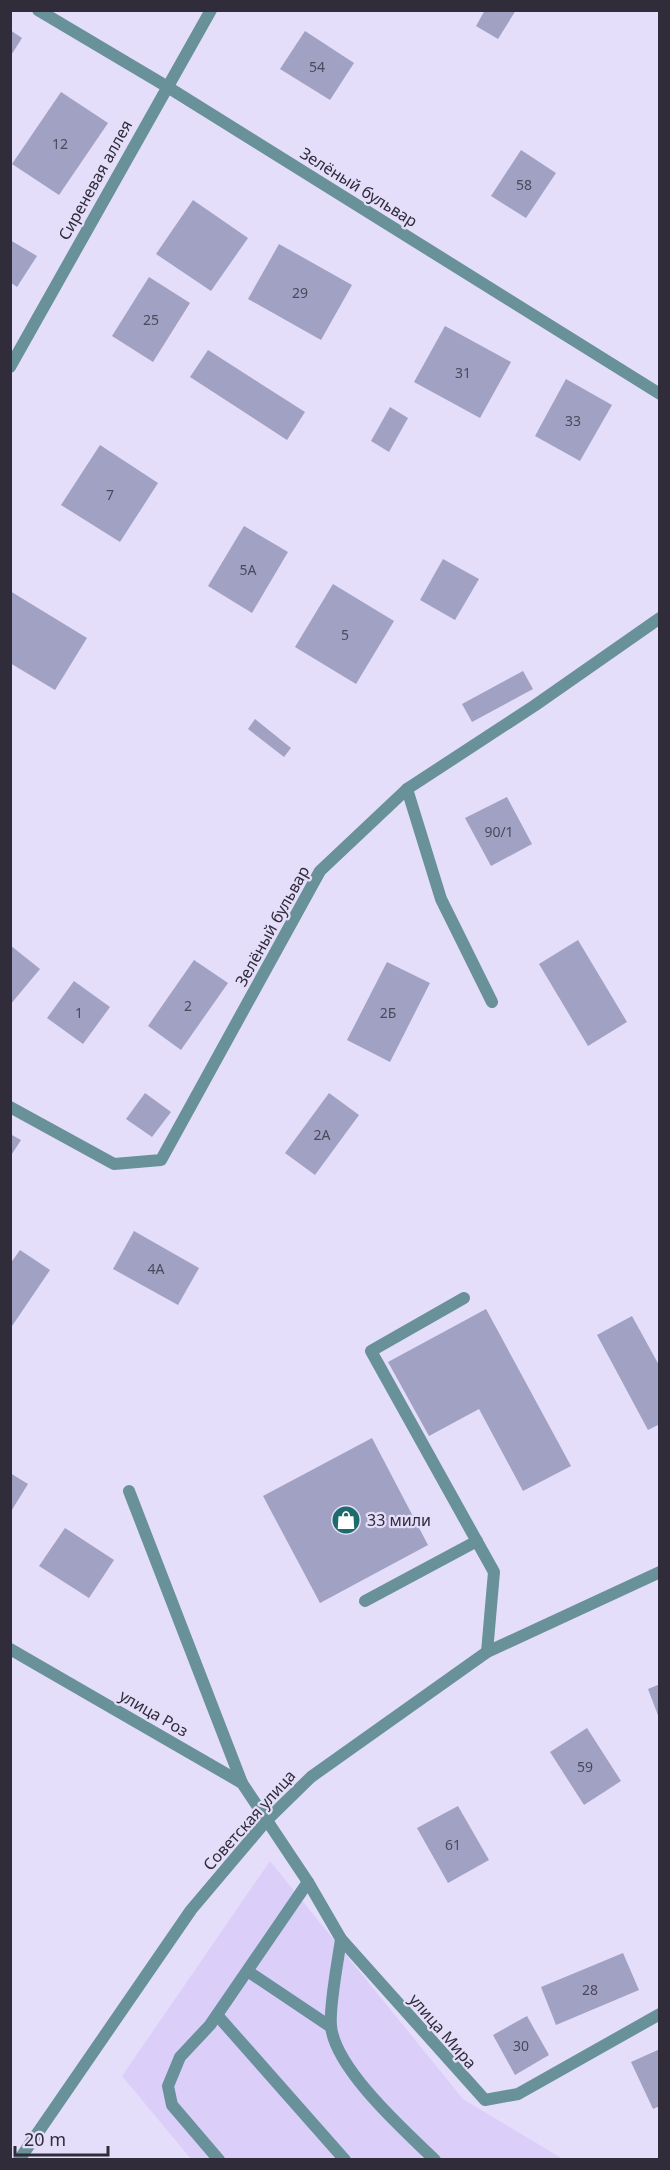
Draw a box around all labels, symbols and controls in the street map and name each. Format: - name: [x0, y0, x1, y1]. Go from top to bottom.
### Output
- house number: 54: [309, 57, 325, 76]
- street label: Сиреневая аллея: [53, 116, 137, 244]
- house number: 12: [52, 134, 68, 153]
- street label: Зелёный бульвар: [296, 142, 422, 232]
- house number: 58: [516, 175, 532, 194]
- house number: 29: [292, 283, 308, 302]
- house number: 25: [143, 310, 159, 329]
- house number: 31: [455, 363, 471, 382]
- house number: 33: [565, 411, 581, 430]
- house number: 7: [106, 485, 114, 504]
- house number: 5А: [240, 560, 257, 579]
- house number: 5: [341, 625, 349, 644]
- house number: 90/1: [484, 822, 514, 841]
- street label: Зелёный бульвар: [230, 862, 314, 990]
- house number: 2: [184, 996, 192, 1015]
- house number: 1: [75, 1003, 83, 1022]
- house number: 2Б: [380, 1003, 396, 1022]
- house number: 2А: [314, 1125, 331, 1144]
- house number: 4А: [148, 1259, 165, 1278]
- shop icon: 33 мили: [330, 1504, 362, 1536]
- place label: 33 мили: [367, 1509, 431, 1531]
- street label: улица Роз: [115, 1684, 193, 1742]
- house number: 59: [577, 1757, 593, 1776]
- street label: Советская улица: [198, 1765, 300, 1875]
- house number: 61: [445, 1835, 461, 1854]
- house number: 28: [582, 1980, 598, 1999]
- street label: улица Мира: [404, 1989, 482, 2073]
- house number: 30: [513, 2036, 529, 2055]
- scale bar: [15, 2119, 108, 2157]
- text: 20 m: [24, 2127, 66, 2151]

